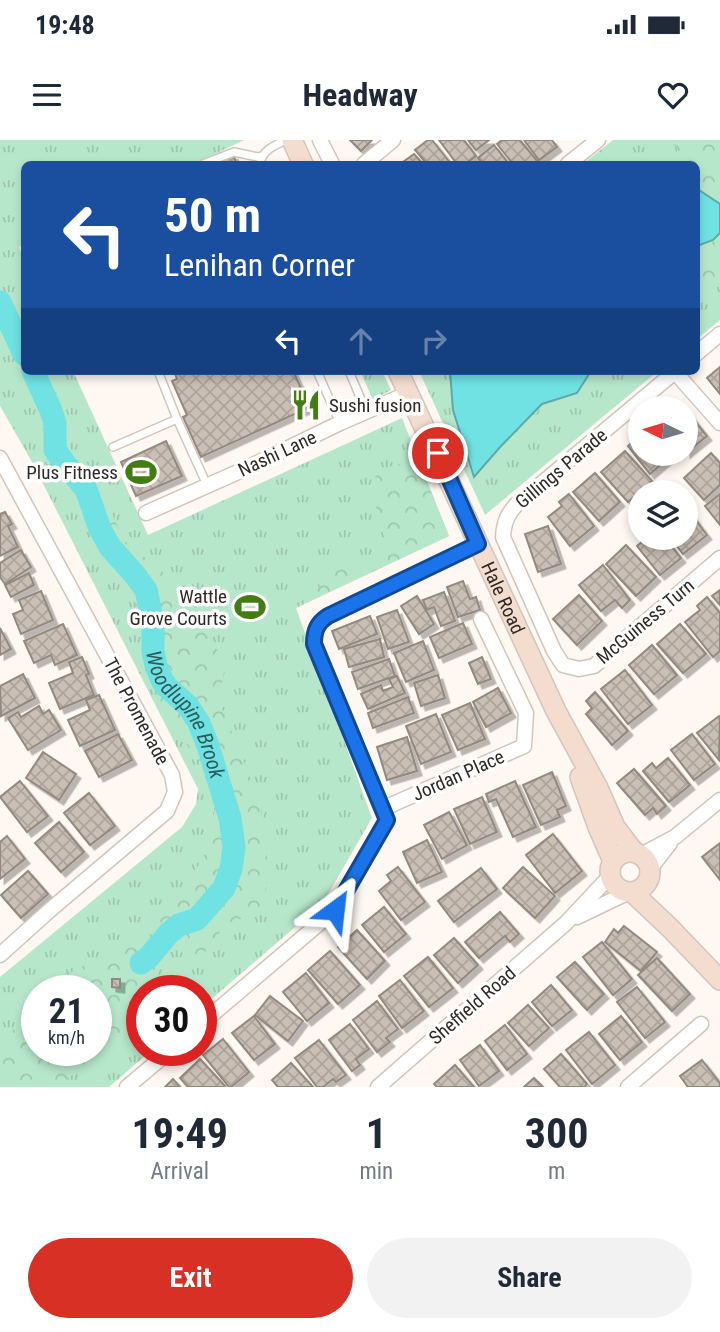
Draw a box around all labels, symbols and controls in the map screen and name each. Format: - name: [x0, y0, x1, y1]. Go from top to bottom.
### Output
- text: 19:48: [35, 10, 95, 40]
- icon: menu: [28, 76, 66, 114]
- text: Headway: [302, 76, 418, 114]
- icon: heart: [654, 76, 692, 114]
- text: 50 m: [164, 187, 261, 244]
- icon: left: [49, 189, 140, 280]
- text: Lenihan Corner: [164, 246, 355, 284]
- icon: left: [269, 322, 307, 360]
- icon: ahead: [342, 322, 380, 360]
- icon: right: [415, 322, 453, 360]
- restaurant icon: Sushi fusion: [289, 388, 323, 422]
- place label: Sushi fusion: [329, 394, 422, 417]
- north arrow: [628, 396, 698, 466]
- map controls: [628, 396, 698, 550]
- pin: [408, 423, 468, 483]
- street label: Gillings Parade: [511, 423, 612, 513]
- street label: Nashi Lane: [234, 425, 320, 482]
- icon: arrive: [419, 434, 457, 472]
- sports icon: Plus Fitness: [124, 455, 158, 489]
- place label: Plus Fitness: [26, 461, 118, 484]
- button: layers: [628, 480, 698, 550]
- street label: Hale Road: [476, 558, 530, 638]
- street label: McGuiness Turn: [592, 574, 699, 669]
- place label: Wattle Grove Courts: [129, 585, 227, 630]
- sports icon: Wattle Grove Courts: [233, 590, 267, 624]
- water label: Woodlupine Brook: [141, 648, 229, 782]
- street label: The Promenade: [99, 654, 174, 769]
- street label: Jordan Place: [409, 745, 508, 806]
- position arrow: [298, 873, 372, 947]
- street label: Sheffield Road: [424, 962, 520, 1049]
- speed limit sign: 30: [126, 975, 217, 1066]
- text: 21: [49, 991, 84, 1032]
- text: km/h: [48, 1027, 85, 1048]
- text: 19:49: [132, 1109, 228, 1158]
- text: 1: [366, 1109, 387, 1158]
- text: 300: [525, 1109, 588, 1158]
- text: Arrival: [150, 1158, 209, 1185]
- text: min: [359, 1158, 393, 1185]
- text: m: [548, 1158, 565, 1185]
- button: Exit: [28, 1238, 353, 1318]
- button: Share: [367, 1238, 692, 1318]

